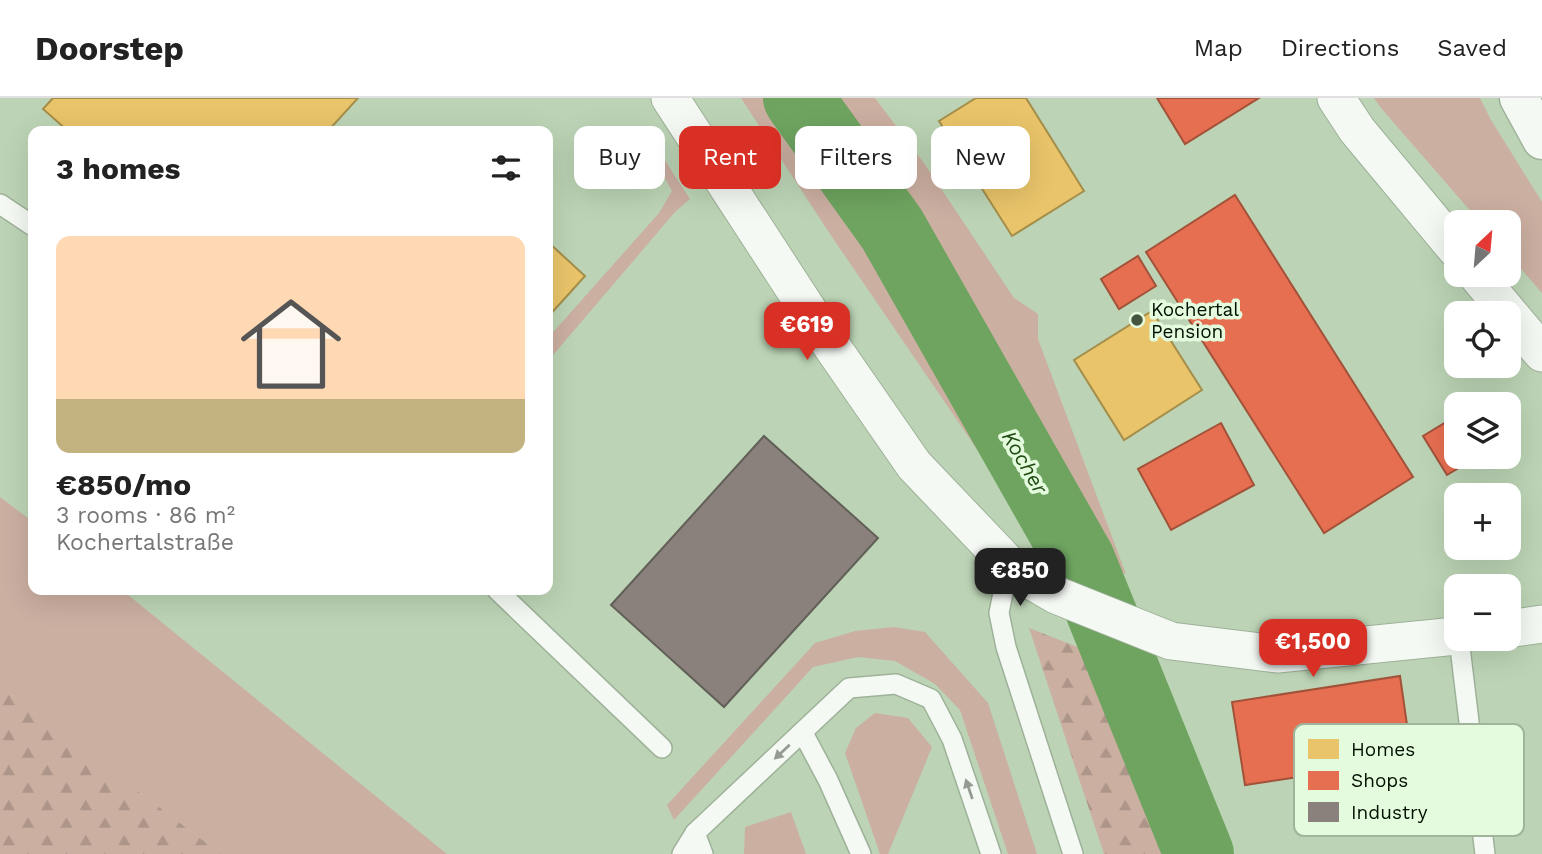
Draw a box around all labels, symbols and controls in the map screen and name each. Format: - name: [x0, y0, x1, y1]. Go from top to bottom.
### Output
- text: Doorstep: [35, 29, 184, 68]
- text: Map: [1194, 34, 1243, 62]
- text: Directions: [1281, 34, 1399, 62]
- text: Saved: [1437, 34, 1507, 62]
- chip: Buy: [574, 126, 665, 189]
- chip: Rent: [679, 126, 781, 189]
- chip: Filters: [795, 126, 917, 189]
- chip: New: [931, 126, 1030, 189]
- icon: filters: [487, 149, 525, 187]
- text: 3 homes: [56, 151, 181, 186]
- north arrow: [1444, 210, 1521, 287]
- map controls: [1444, 210, 1521, 651]
- icon: home: [228, 281, 354, 407]
- place label: Kochertal Pension: [1151, 298, 1239, 343]
- button: locate: [1444, 301, 1521, 378]
- pin: €619: [766, 302, 848, 362]
- text: €619: [780, 311, 834, 338]
- marker: Kochertal Pension: [1129, 312, 1145, 328]
- button: layers: [1444, 392, 1521, 469]
- water label: Kocher: [997, 426, 1053, 499]
- text: €850/mo: [56, 467, 191, 502]
- button: +: [1444, 483, 1521, 560]
- text: 3 rooms · 86 m²: [56, 502, 235, 529]
- text: Kochertalstraße: [56, 529, 234, 556]
- pin: €850: [979, 548, 1061, 608]
- text: €850: [991, 557, 1049, 584]
- button: −: [1444, 574, 1521, 651]
- pin: €1,500: [1256, 620, 1370, 679]
- text: €1,500: [1275, 628, 1351, 655]
- legend: [1294, 724, 1524, 836]
- text: Homes: [1351, 738, 1415, 761]
- one-way arrow: [774, 744, 791, 760]
- text: Shops: [1351, 769, 1408, 792]
- one-way arrow: [963, 779, 974, 800]
- text: Industry: [1351, 801, 1428, 824]

